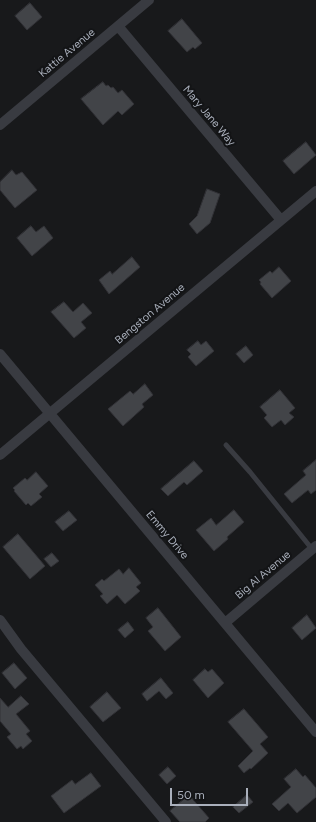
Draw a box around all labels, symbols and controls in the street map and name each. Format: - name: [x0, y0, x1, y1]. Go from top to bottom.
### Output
- street label: Kattie Avenue: [36, 26, 98, 80]
- street label: Mary Jane Way: [180, 83, 238, 149]
- street label: Bengston Avenue: [112, 281, 188, 347]
- street label: Emmy Drive: [143, 508, 191, 562]
- street label: Big Al Avenue: [233, 548, 293, 602]
- scale bar: [172, 780, 250, 806]
- text: 50 m: [177, 788, 205, 802]

